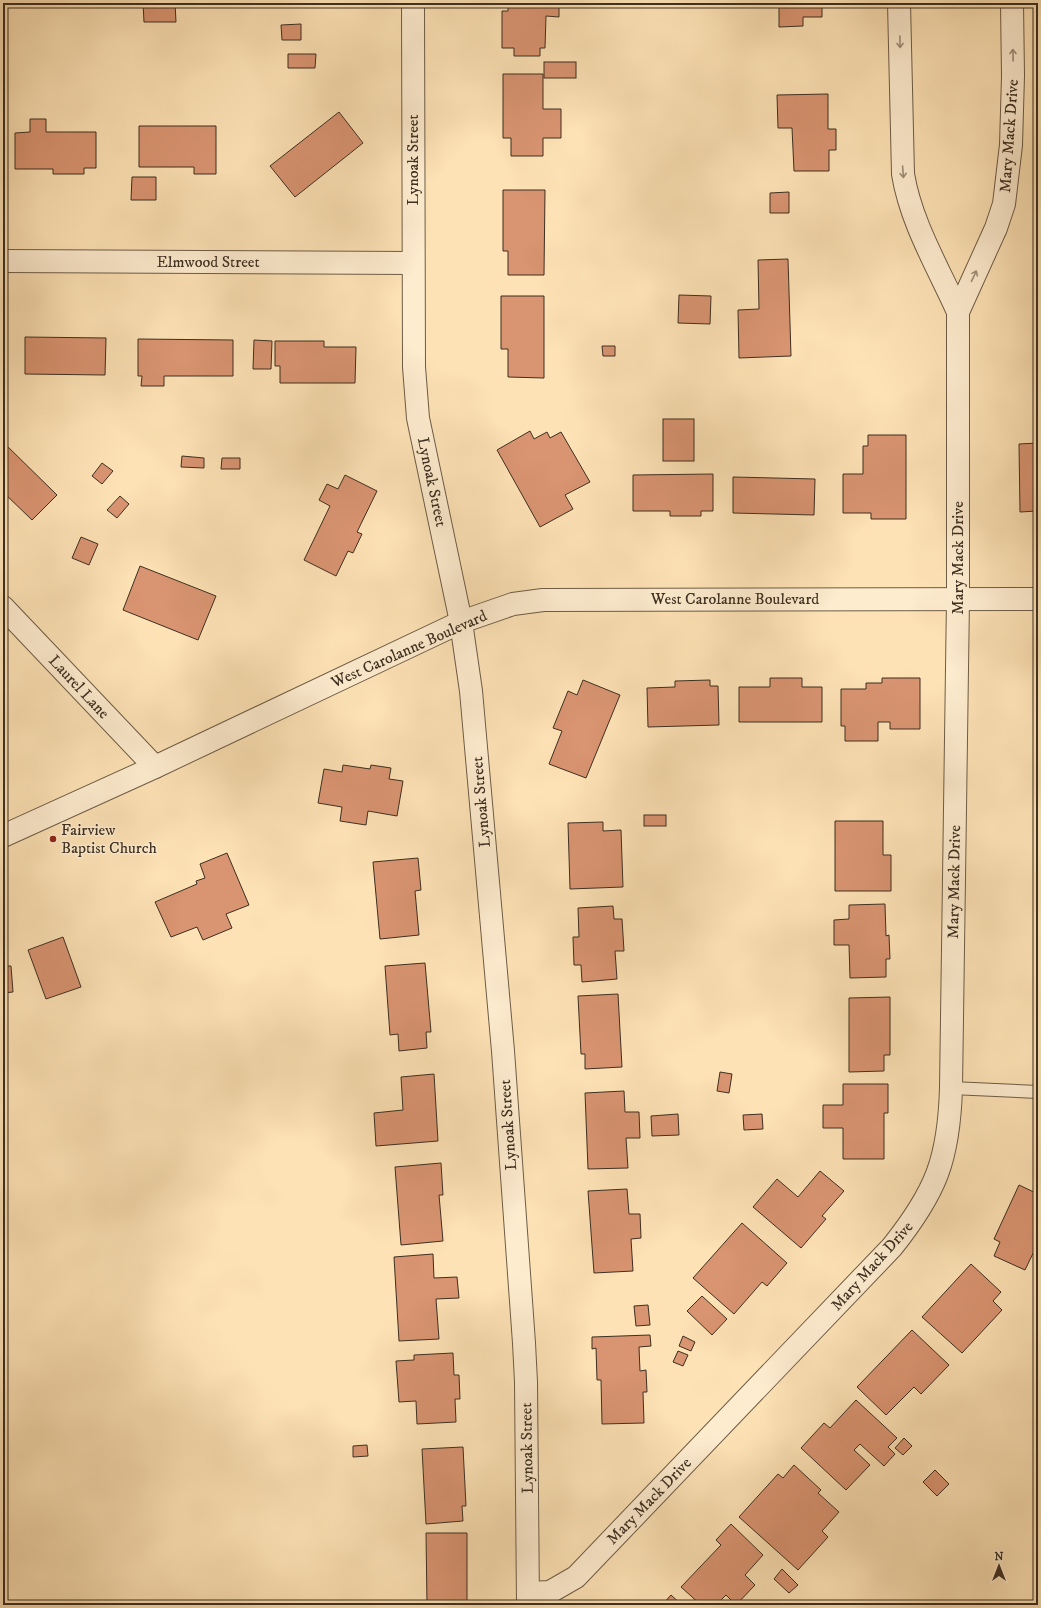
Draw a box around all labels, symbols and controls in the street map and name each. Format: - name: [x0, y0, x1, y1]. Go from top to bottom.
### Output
- one-way arrow: [896, 35, 904, 48]
- one-way arrow: [1009, 49, 1017, 62]
- street label: Mary Mack Drive: [995, 78, 1023, 193]
- street label: Lynoak Street: [403, 114, 423, 206]
- one-way arrow: [899, 165, 906, 178]
- street label: Elmwood Street: [156, 252, 260, 272]
- one-way arrow: [971, 271, 979, 283]
- street label: Lynoak Street: [413, 435, 451, 529]
- street label: Mary Mack Drive: [948, 501, 968, 615]
- street label: West Carolanne Boulevard: [650, 589, 819, 609]
- street label: West Carolanne Boulevard: [327, 606, 490, 693]
- street label: Laurel Lane: [44, 651, 114, 723]
- street label: Lynoak Street: [467, 756, 495, 848]
- place label: Fairview Baptist Church: [61, 820, 158, 858]
- street label: Mary Mack Drive: [943, 825, 965, 939]
- marker: Fairview Baptist Church: [48, 834, 58, 844]
- street label: Lynoak Street: [495, 1079, 521, 1171]
- street label: Mary Mack Drive: [827, 1217, 918, 1315]
- street label: Lynoak Street: [516, 1402, 538, 1494]
- street label: Mary Mack Drive: [602, 1453, 696, 1549]
- north arrow: [979, 1546, 1019, 1586]
- text: N: [994, 1550, 1004, 1564]

